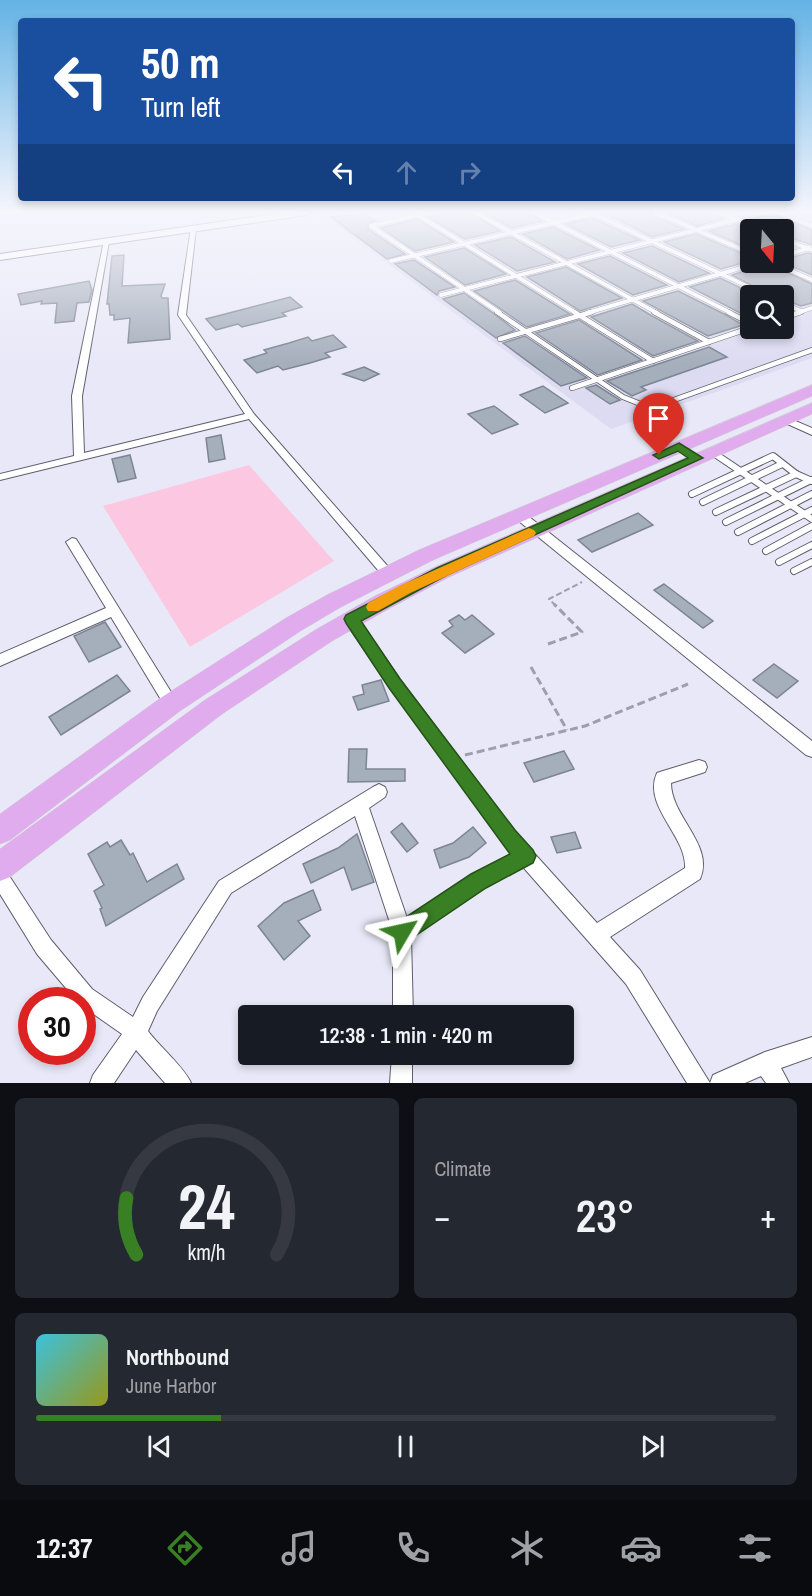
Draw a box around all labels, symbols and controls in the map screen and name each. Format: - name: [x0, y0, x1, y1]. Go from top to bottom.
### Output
- text: 50 m: [141, 35, 220, 91]
- icon: left: [42, 42, 120, 120]
- text: Turn left: [141, 89, 220, 125]
- icon: left: [327, 156, 360, 189]
- icon: ahead: [390, 156, 423, 189]
- icon: right: [453, 156, 486, 189]
- north arrow: [740, 219, 794, 273]
- map controls: [740, 219, 794, 339]
- button: search: [740, 285, 794, 339]
- pin: [633, 393, 684, 455]
- icon: arrive: [642, 402, 675, 435]
- position arrow: [370, 900, 434, 964]
- speed limit sign: 30: [18, 987, 96, 1065]
- text: 12:38 · 1 min · 420 m: [319, 1020, 493, 1050]
- text: Climate: [435, 1155, 491, 1182]
- text: 24: [178, 1164, 235, 1248]
- text: 23°: [576, 1185, 635, 1246]
- text: −: [435, 1194, 450, 1238]
- text: +: [760, 1194, 776, 1238]
- text: km/h: [188, 1238, 226, 1267]
- text: Northbound: [126, 1342, 229, 1372]
- text: June Harbor: [126, 1372, 216, 1399]
- icon: previous: [143, 1430, 176, 1463]
- icon: pause: [389, 1430, 422, 1463]
- icon: next: [636, 1430, 669, 1463]
- icon: directions: [164, 1527, 206, 1569]
- icon: music: [278, 1527, 320, 1569]
- icon: phone: [392, 1527, 434, 1569]
- icon: climate: [506, 1527, 548, 1569]
- icon: car: [620, 1527, 662, 1569]
- icon: filters: [734, 1527, 776, 1569]
- text: 12:37: [36, 1530, 93, 1566]

